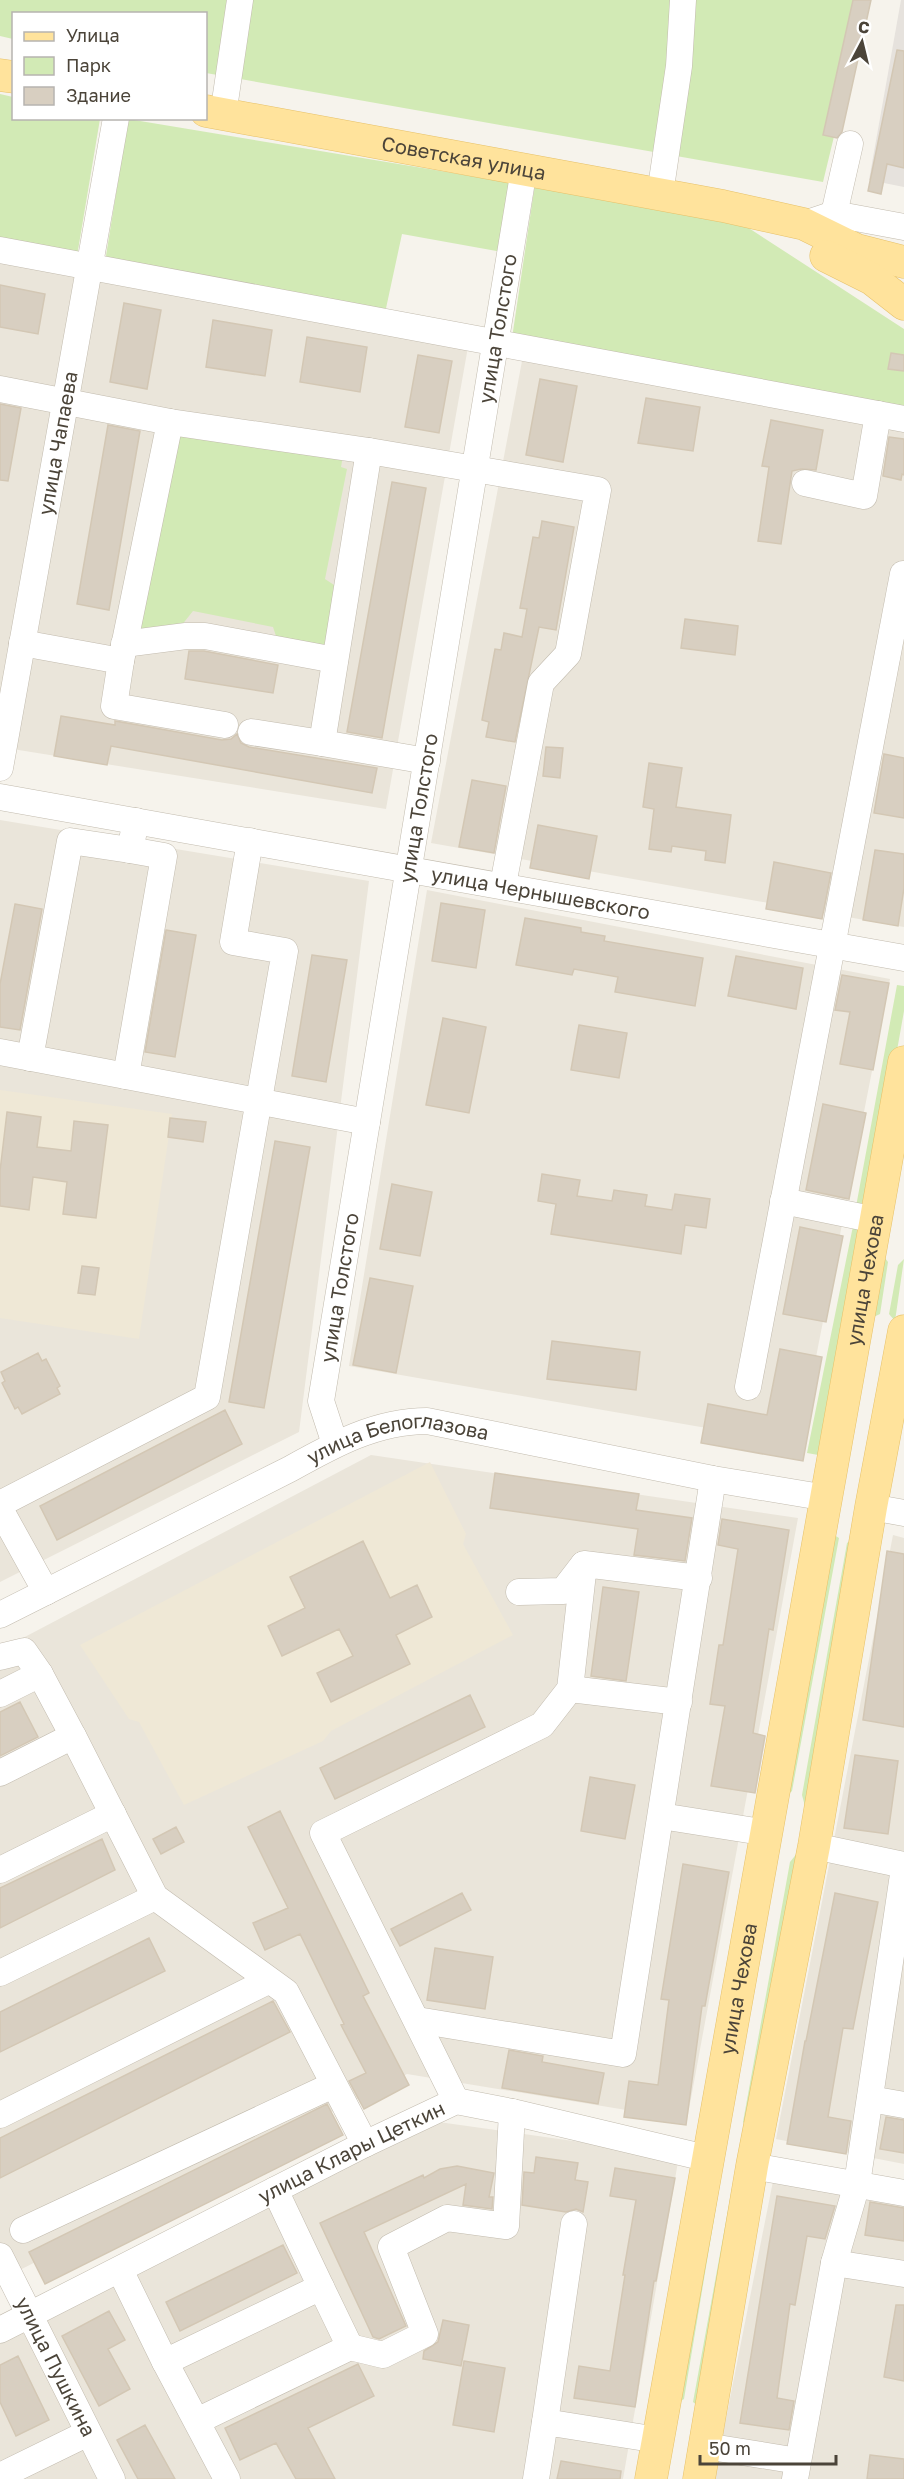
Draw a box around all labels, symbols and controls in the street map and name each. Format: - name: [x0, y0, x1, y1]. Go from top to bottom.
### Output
- legend: [12, 12, 207, 120]
- north arrow: [832, 12, 892, 72]
- text: С: [857, 16, 871, 38]
- text: Улица: [66, 24, 120, 46]
- text: Парк: [66, 54, 111, 76]
- text: Здание: [66, 84, 131, 106]
- street label: Советская улица: [380, 131, 548, 184]
- street label: улица Толстого: [473, 252, 521, 405]
- street label: улица Чапаева: [32, 369, 82, 517]
- street label: улица Толстого: [394, 731, 442, 885]
- street label: улица Чернышевского: [429, 861, 652, 924]
- street label: улица Толстого: [315, 1211, 363, 1364]
- street label: улица Чехова: [841, 1212, 888, 1348]
- street label: улица Белоглазова: [302, 1407, 491, 1468]
- street label: улица Чехова: [714, 1921, 761, 2056]
- street label: улица Клары Цеткин: [254, 2095, 448, 2207]
- street label: улица Пушкина: [11, 2292, 102, 2440]
- scale bar: [700, 2428, 836, 2466]
- text: 50 m: [709, 2437, 751, 2459]

